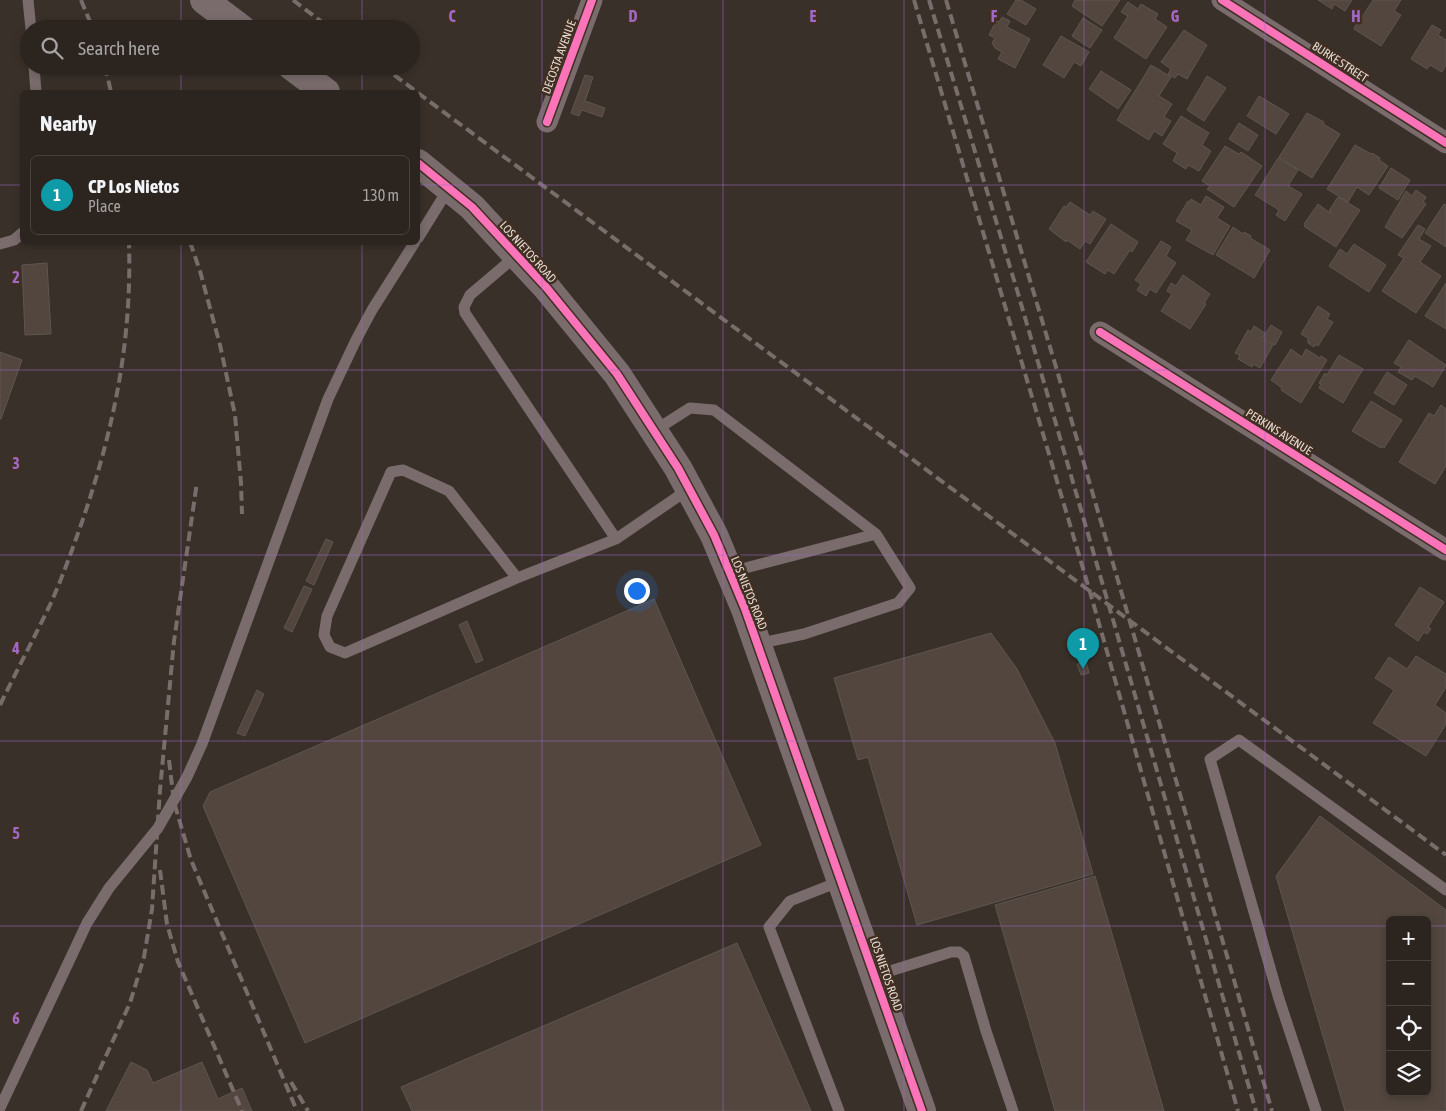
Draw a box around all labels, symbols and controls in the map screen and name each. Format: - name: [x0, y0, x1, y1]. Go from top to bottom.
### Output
- text: C: [448, 7, 456, 25]
- text: D: [629, 7, 638, 25]
- text: E: [810, 7, 817, 25]
- text: F: [991, 7, 998, 25]
- text: G: [1171, 7, 1180, 25]
- text: H: [1351, 7, 1361, 25]
- street label: DECOSTA AVENUE: [539, 18, 579, 96]
- search box: [20, 20, 420, 75]
- icon: search: [38, 34, 66, 62]
- text: Search here: [78, 37, 160, 59]
- street label: BURKE STREET: [1310, 39, 1371, 85]
- text: Nearby: [40, 111, 96, 135]
- text: CP Los Nietos: [88, 175, 179, 197]
- text: 1: [53, 186, 61, 204]
- text: 130 m: [363, 186, 399, 204]
- text: Place: [88, 197, 121, 215]
- street label: LOS NIETOS ROAD: [497, 218, 559, 286]
- text: 2: [12, 268, 20, 286]
- street label: PERKINS AVENUE: [1243, 406, 1315, 458]
- text: 3: [12, 454, 20, 472]
- street label: LOS NIETOS ROAD: [728, 554, 770, 632]
- your location: [624, 578, 650, 604]
- pin: 1: [1067, 628, 1099, 669]
- text: 4: [11, 639, 20, 657]
- text: 5: [12, 824, 20, 842]
- map controls: [1386, 916, 1431, 1096]
- button: +: [1386, 916, 1431, 961]
- street label: LOS NIETOS ROAD: [867, 935, 905, 1013]
- button: −: [1386, 961, 1431, 1006]
- button: locate: [1386, 1006, 1431, 1051]
- text: 6: [12, 1009, 20, 1027]
- button: layers: [1386, 1051, 1431, 1096]

